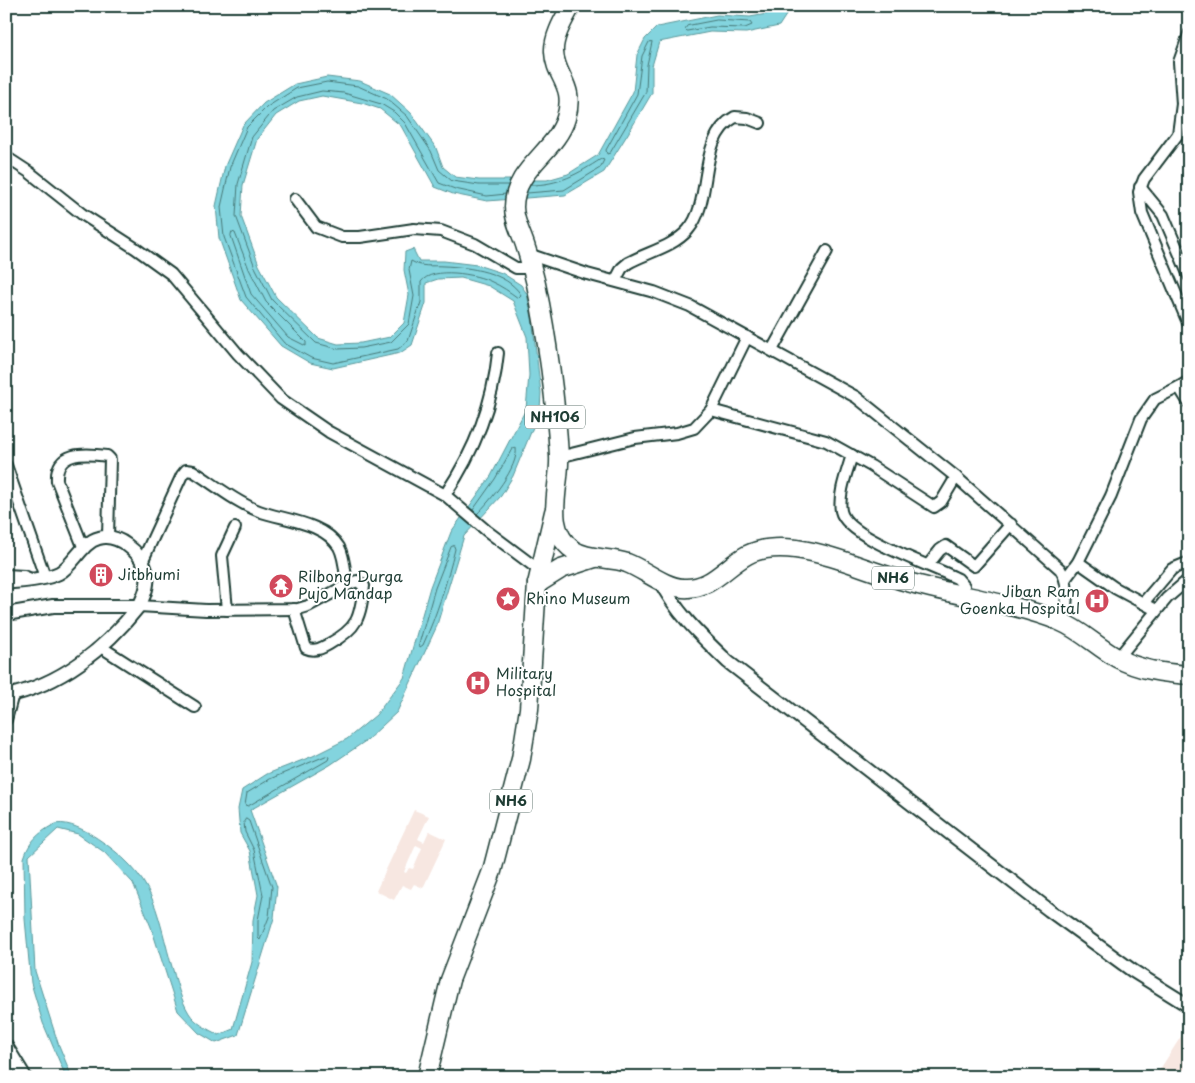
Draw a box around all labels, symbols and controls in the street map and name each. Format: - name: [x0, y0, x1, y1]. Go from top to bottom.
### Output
- road number: NH106: [525, 406, 585, 428]
- building icon: Jitbhumi: [88, 562, 114, 588]
- place label: Jitbhumi: [118, 562, 180, 585]
- place label: Rilbong Durga Pujo Mandap: [298, 564, 403, 604]
- road number: NH6: [872, 566, 914, 590]
- temple icon: Rilbong Durga Pujo Mandap: [268, 573, 294, 599]
- place label: Jiban Ram Goenka Hospital: [960, 579, 1080, 619]
- place icon: Rhino Museum: [495, 586, 521, 612]
- place label: Rhino Museum: [526, 586, 631, 609]
- hospital icon: Jiban Ram Goenka Hospital: [1084, 588, 1110, 614]
- place label: Military Hospital: [496, 661, 556, 701]
- hospital icon: Military Hospital: [465, 670, 491, 696]
- road number: NH6: [490, 789, 532, 812]

